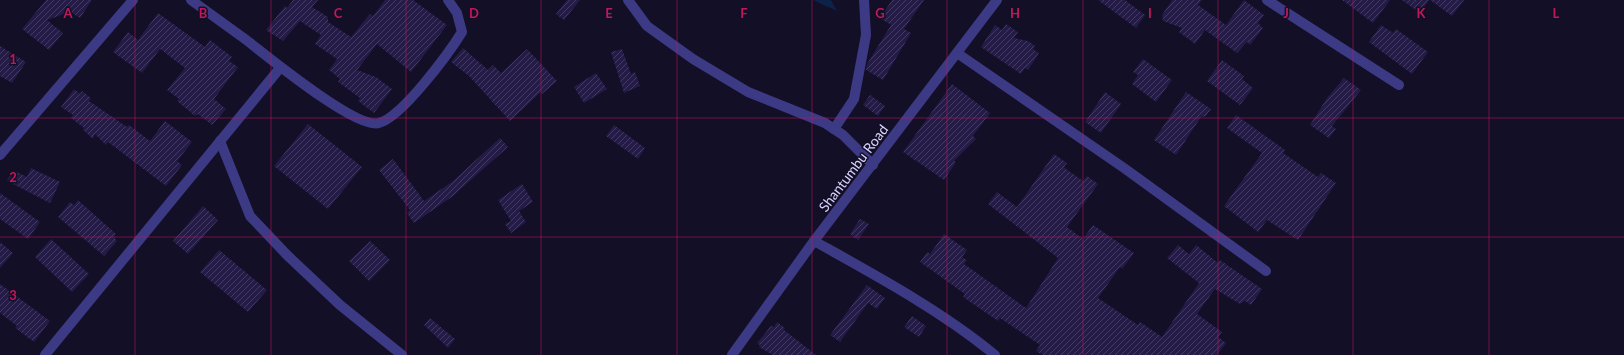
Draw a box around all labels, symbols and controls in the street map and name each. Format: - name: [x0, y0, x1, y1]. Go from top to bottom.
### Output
- text: A: [62, 5, 73, 21]
- text: B: [199, 5, 208, 21]
- text: C: [334, 5, 343, 21]
- text: D: [469, 5, 479, 21]
- text: E: [605, 5, 613, 21]
- text: F: [740, 5, 748, 21]
- text: G: [875, 5, 885, 21]
- text: H: [1010, 5, 1020, 21]
- text: I: [1148, 5, 1152, 21]
- text: J: [1283, 5, 1289, 21]
- text: K: [1417, 5, 1427, 21]
- text: L: [1553, 5, 1560, 21]
- text: 1: [9, 51, 17, 67]
- street label: Shantumbu Road: [815, 121, 891, 215]
- text: 2: [9, 169, 17, 185]
- text: 3: [9, 287, 17, 303]

